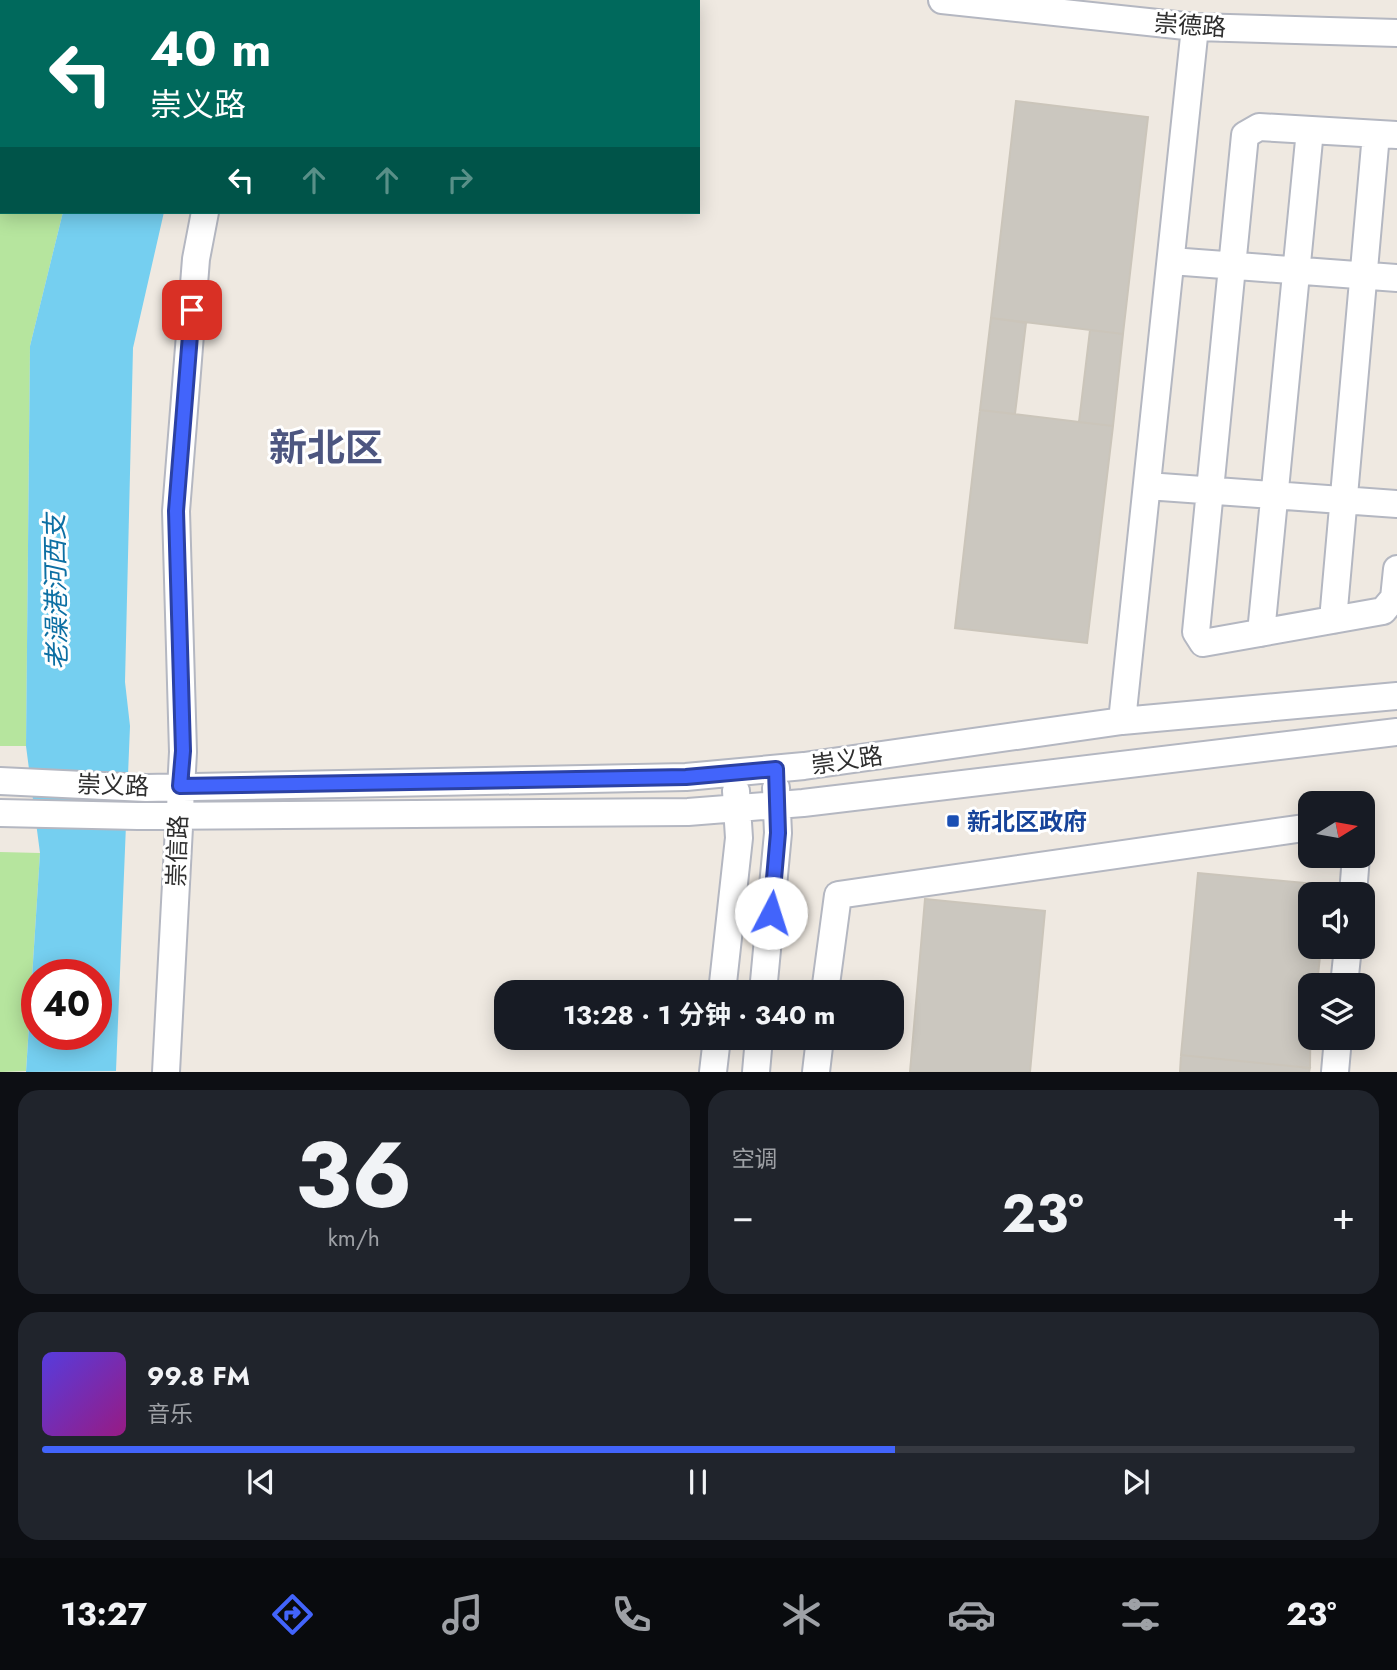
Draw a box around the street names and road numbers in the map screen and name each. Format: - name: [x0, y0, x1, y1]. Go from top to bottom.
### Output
- street label: 崇德路: [1153, 5, 1227, 45]
- street label: 崇义路: [809, 738, 885, 782]
- street label: 崇义路: [76, 766, 150, 804]
- street label: 崇信路: [158, 814, 196, 888]

